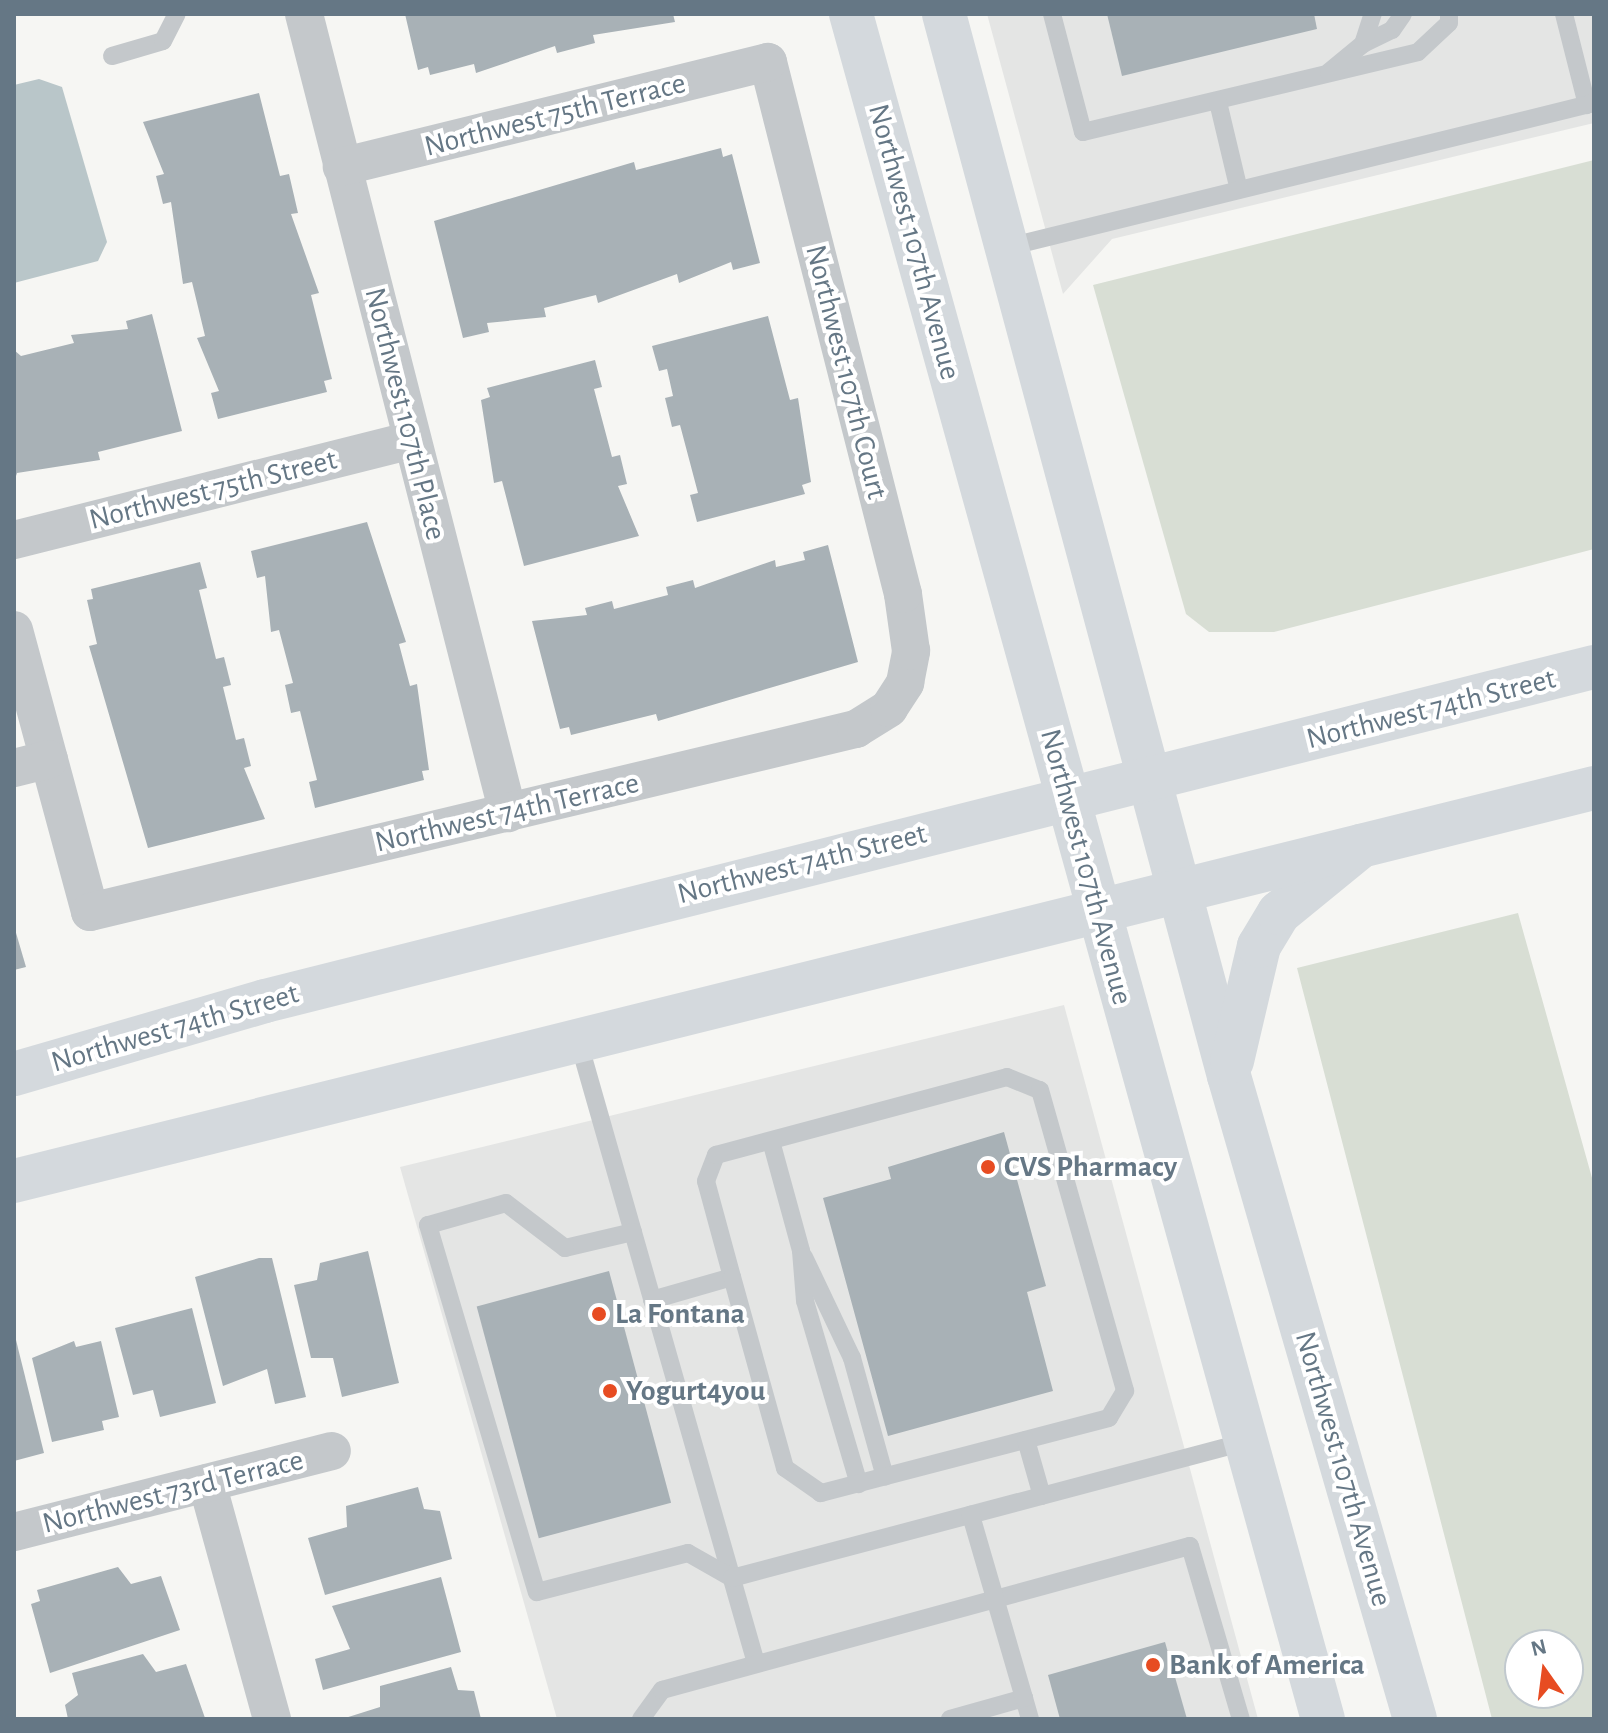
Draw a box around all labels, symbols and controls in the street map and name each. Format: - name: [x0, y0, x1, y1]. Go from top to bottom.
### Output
- street label: Northwest 75th Terrace: [421, 65, 689, 165]
- street label: Northwest 107th Avenue: [860, 100, 968, 384]
- street label: Northwest 107th Court: [797, 241, 895, 503]
- street label: Northwest 107th Place: [356, 284, 454, 544]
- street label: Northwest 75th Street: [86, 442, 340, 538]
- street label: Northwest 74th Street: [1303, 661, 1559, 757]
- street label: Northwest 107th Avenue: [1032, 725, 1140, 1009]
- street label: Northwest 74th Terrace: [372, 765, 642, 861]
- street label: Northwest 74th Street: [674, 816, 930, 912]
- street label: Northwest 74th Street: [47, 975, 303, 1081]
- place label: CVS Pharmacy: [1004, 1149, 1177, 1185]
- marker: CVS Pharmacy: [979, 1158, 997, 1176]
- place label: La Fontana: [615, 1296, 745, 1332]
- marker: La Fontana: [590, 1305, 608, 1323]
- street label: Northwest 107th Avenue: [1287, 1327, 1399, 1611]
- place label: Yogurt4you: [626, 1373, 765, 1409]
- marker: Yogurt4you: [601, 1382, 619, 1400]
- street label: Northwest 73rd Terrace: [39, 1442, 307, 1542]
- north arrow: [1504, 1629, 1584, 1709]
- text: N: [1529, 1635, 1549, 1660]
- place label: Bank of America: [1169, 1647, 1365, 1683]
- marker: Bank of America: [1144, 1656, 1162, 1674]

